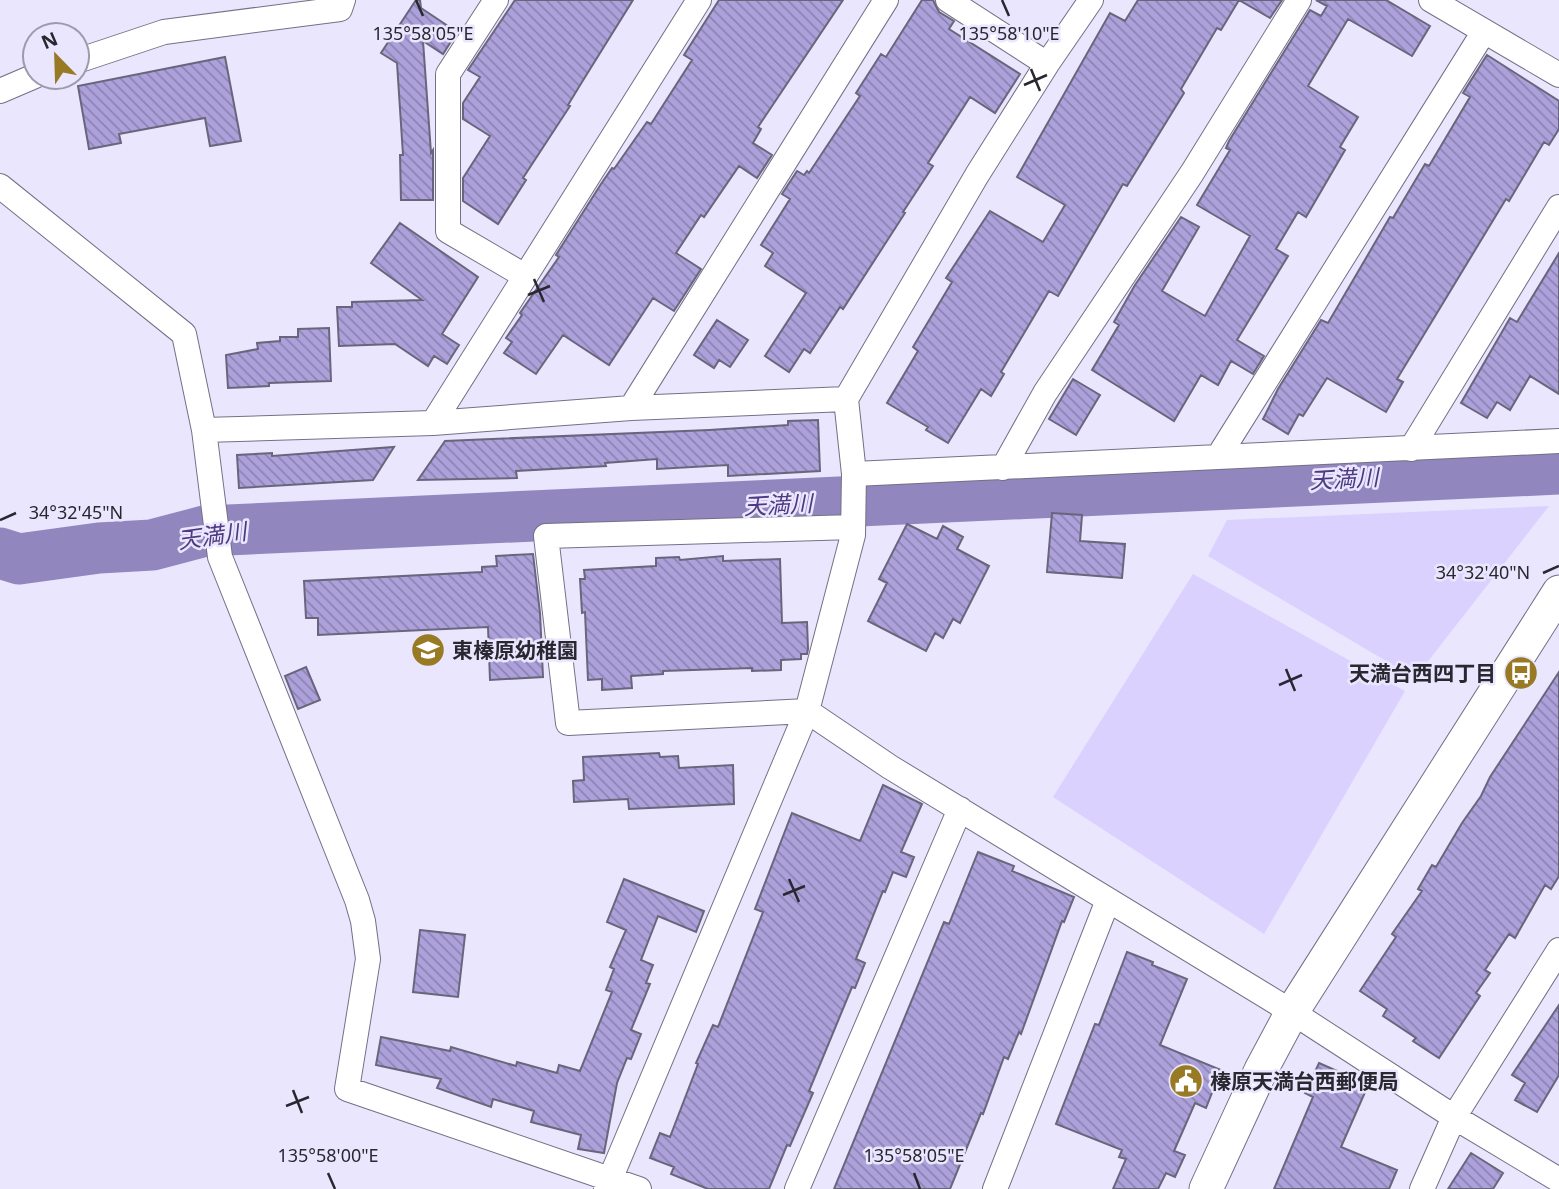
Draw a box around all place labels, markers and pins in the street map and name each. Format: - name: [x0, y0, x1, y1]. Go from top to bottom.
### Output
- school or university icon: 東榛原幼稚園: [409, 631, 447, 669]
- place label: 東榛原幼稚園: [452, 636, 578, 664]
- bus stop icon: 天満台西四丁目: [1502, 654, 1540, 692]
- place label: 天満台西四丁目: [1349, 659, 1496, 687]
- public building icon: 榛原天満台西郵便局: [1167, 1062, 1205, 1100]
- place label: 榛原天満台西郵便局: [1210, 1067, 1399, 1095]

